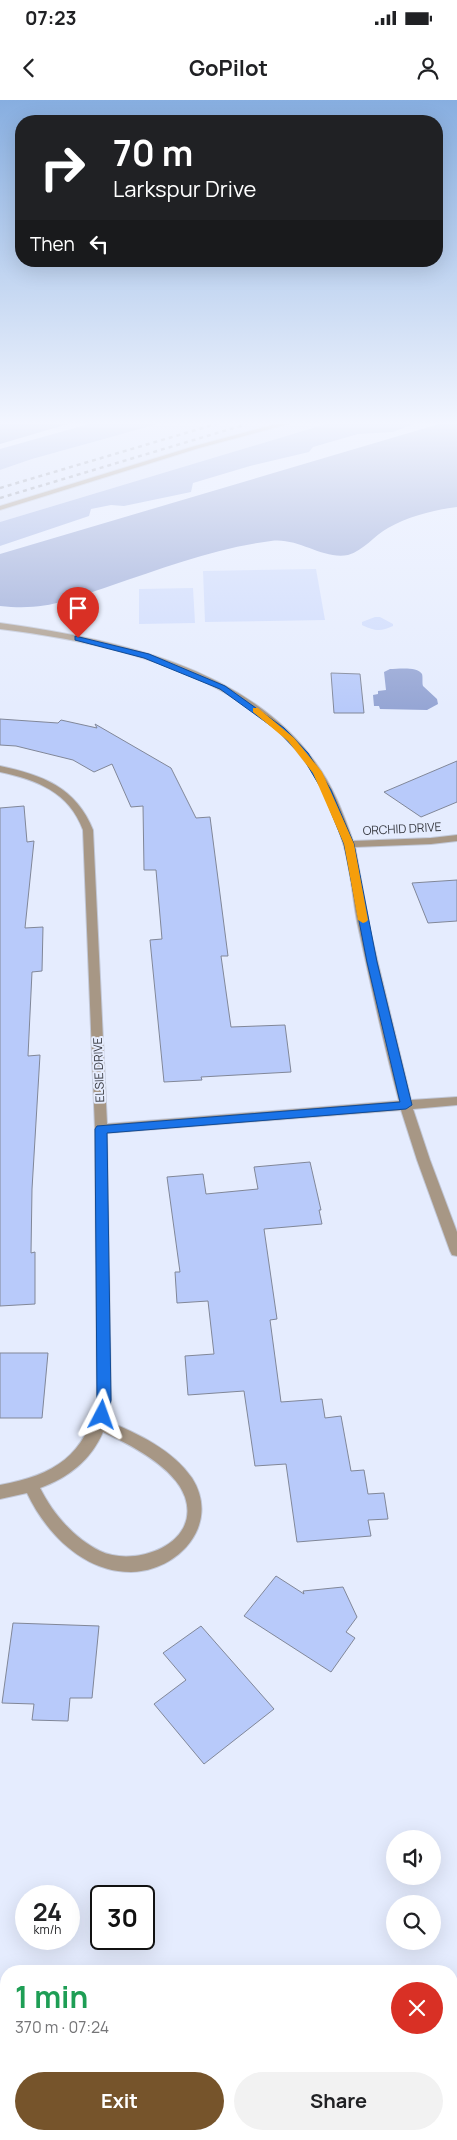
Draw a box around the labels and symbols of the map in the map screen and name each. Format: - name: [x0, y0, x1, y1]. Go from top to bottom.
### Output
- pin: [57, 587, 99, 638]
- street label: ORCHID DRIVE: [362, 818, 442, 839]
- street label: ELSIE DRIVE: [89, 1037, 108, 1103]
- position arrow: [75, 1388, 127, 1440]
- speed limit sign: 30: [90, 1885, 155, 1950]

